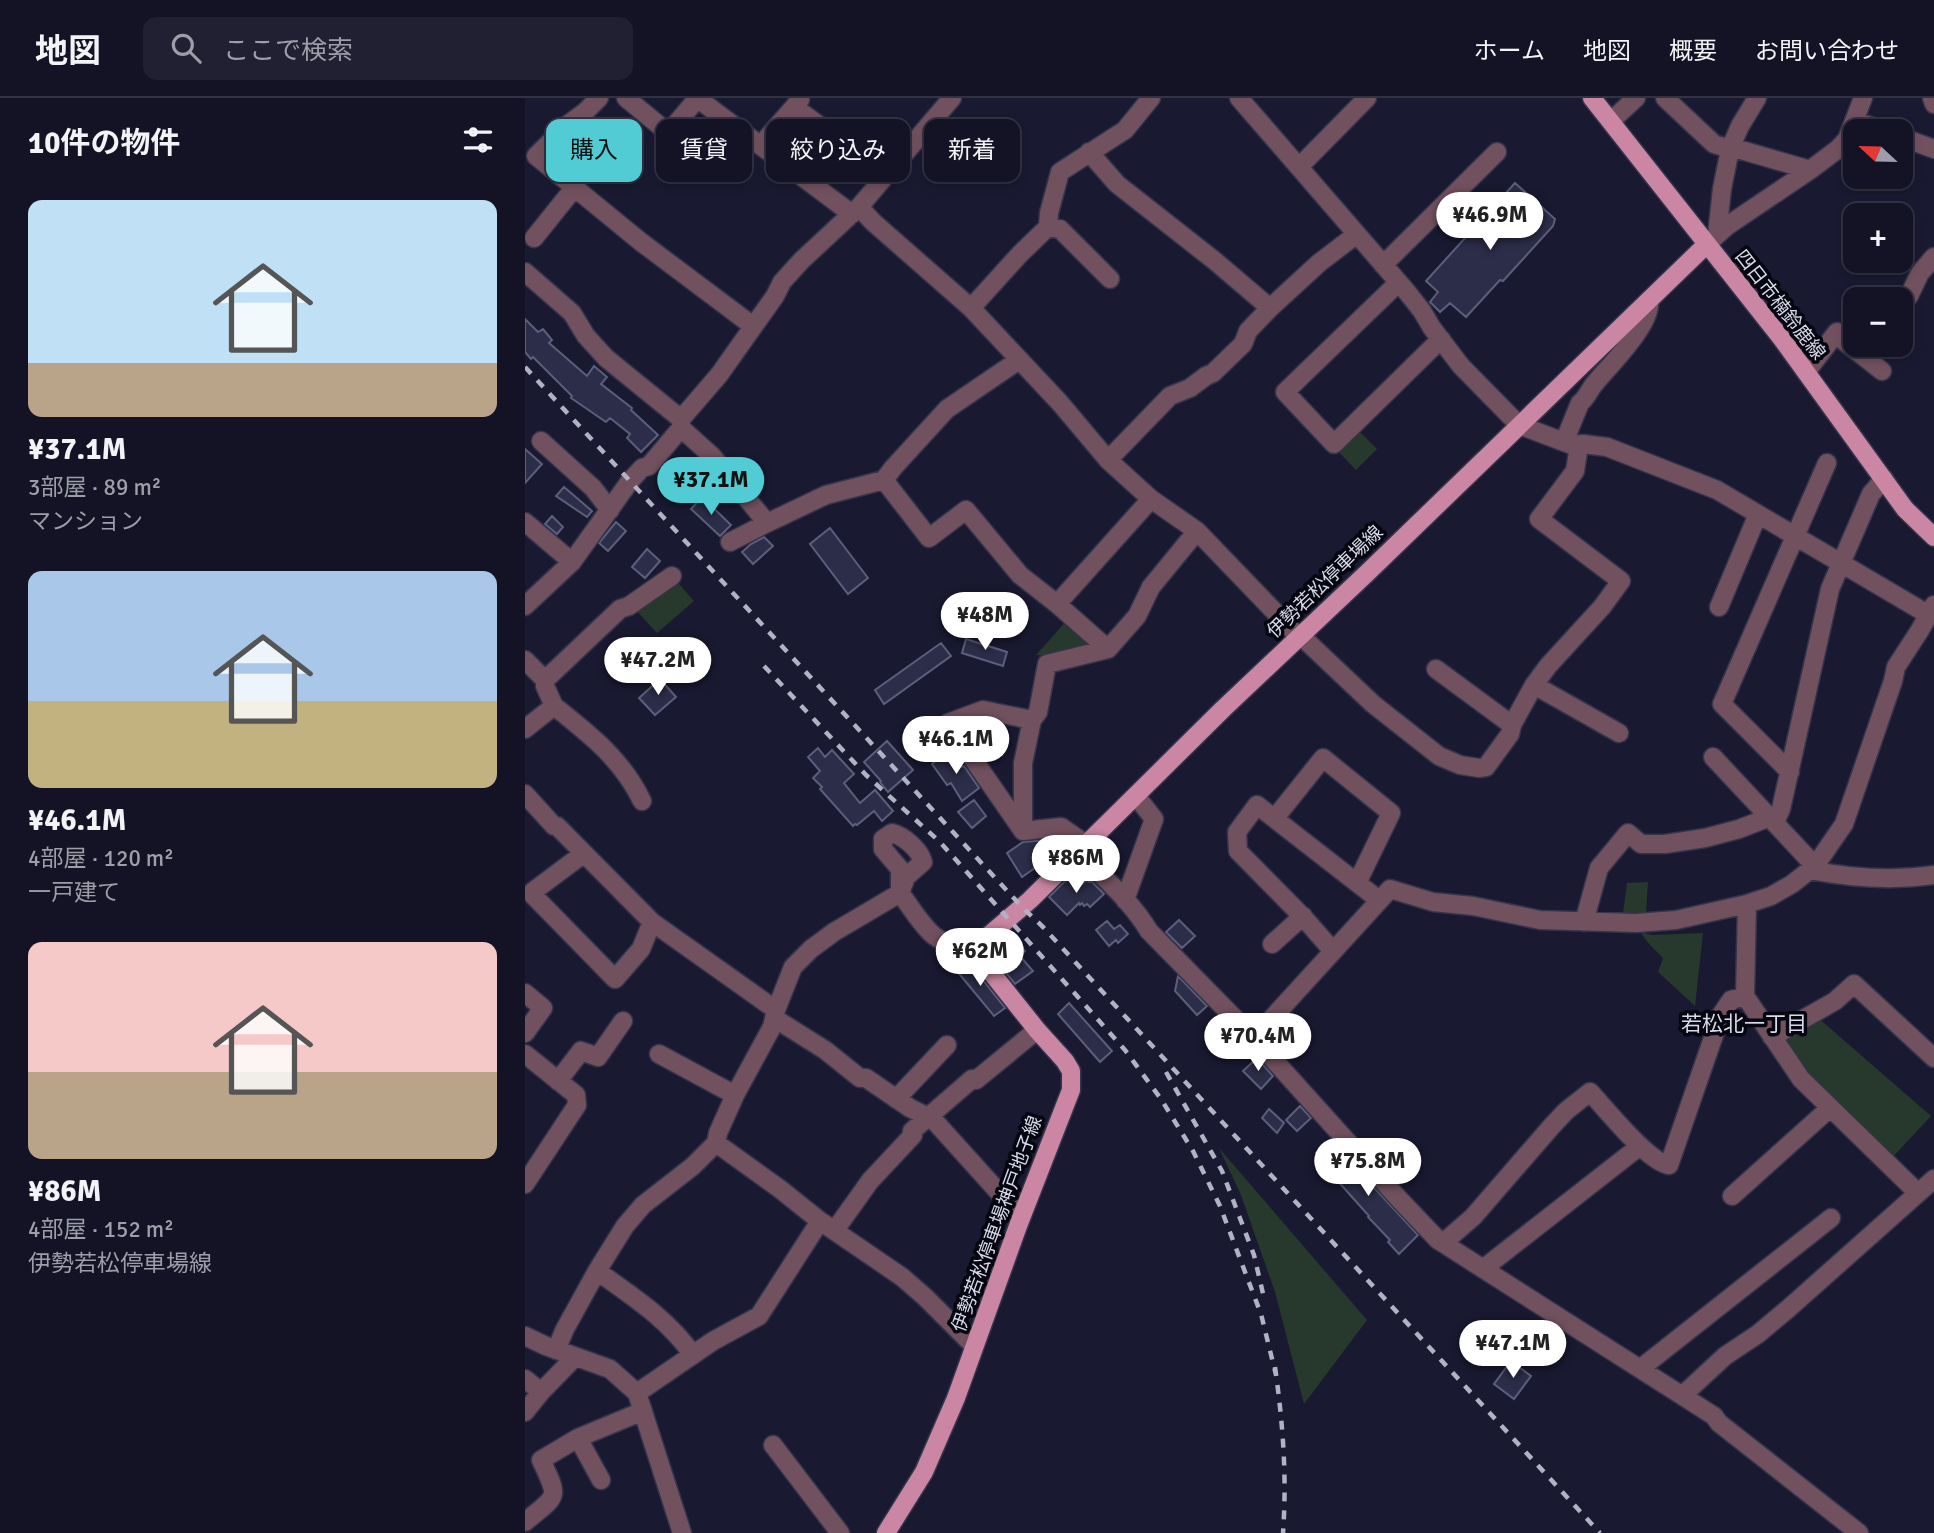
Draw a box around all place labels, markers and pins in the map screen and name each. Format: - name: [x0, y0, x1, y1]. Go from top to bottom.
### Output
- pin: ¥46.9M: [1433, 192, 1547, 252]
- pin: ¥37.1M: [654, 458, 768, 517]
- pin: ¥48M: [944, 592, 1026, 652]
- pin: ¥47.2M: [601, 638, 715, 697]
- pin: ¥46.1M: [899, 716, 1013, 776]
- pin: ¥86M: [1035, 836, 1117, 895]
- pin: ¥62M: [939, 928, 1021, 988]
- pin: ¥70.4M: [1201, 1014, 1315, 1073]
- pin: ¥75.8M: [1311, 1138, 1425, 1198]
- pin: ¥47.1M: [1456, 1320, 1570, 1380]

